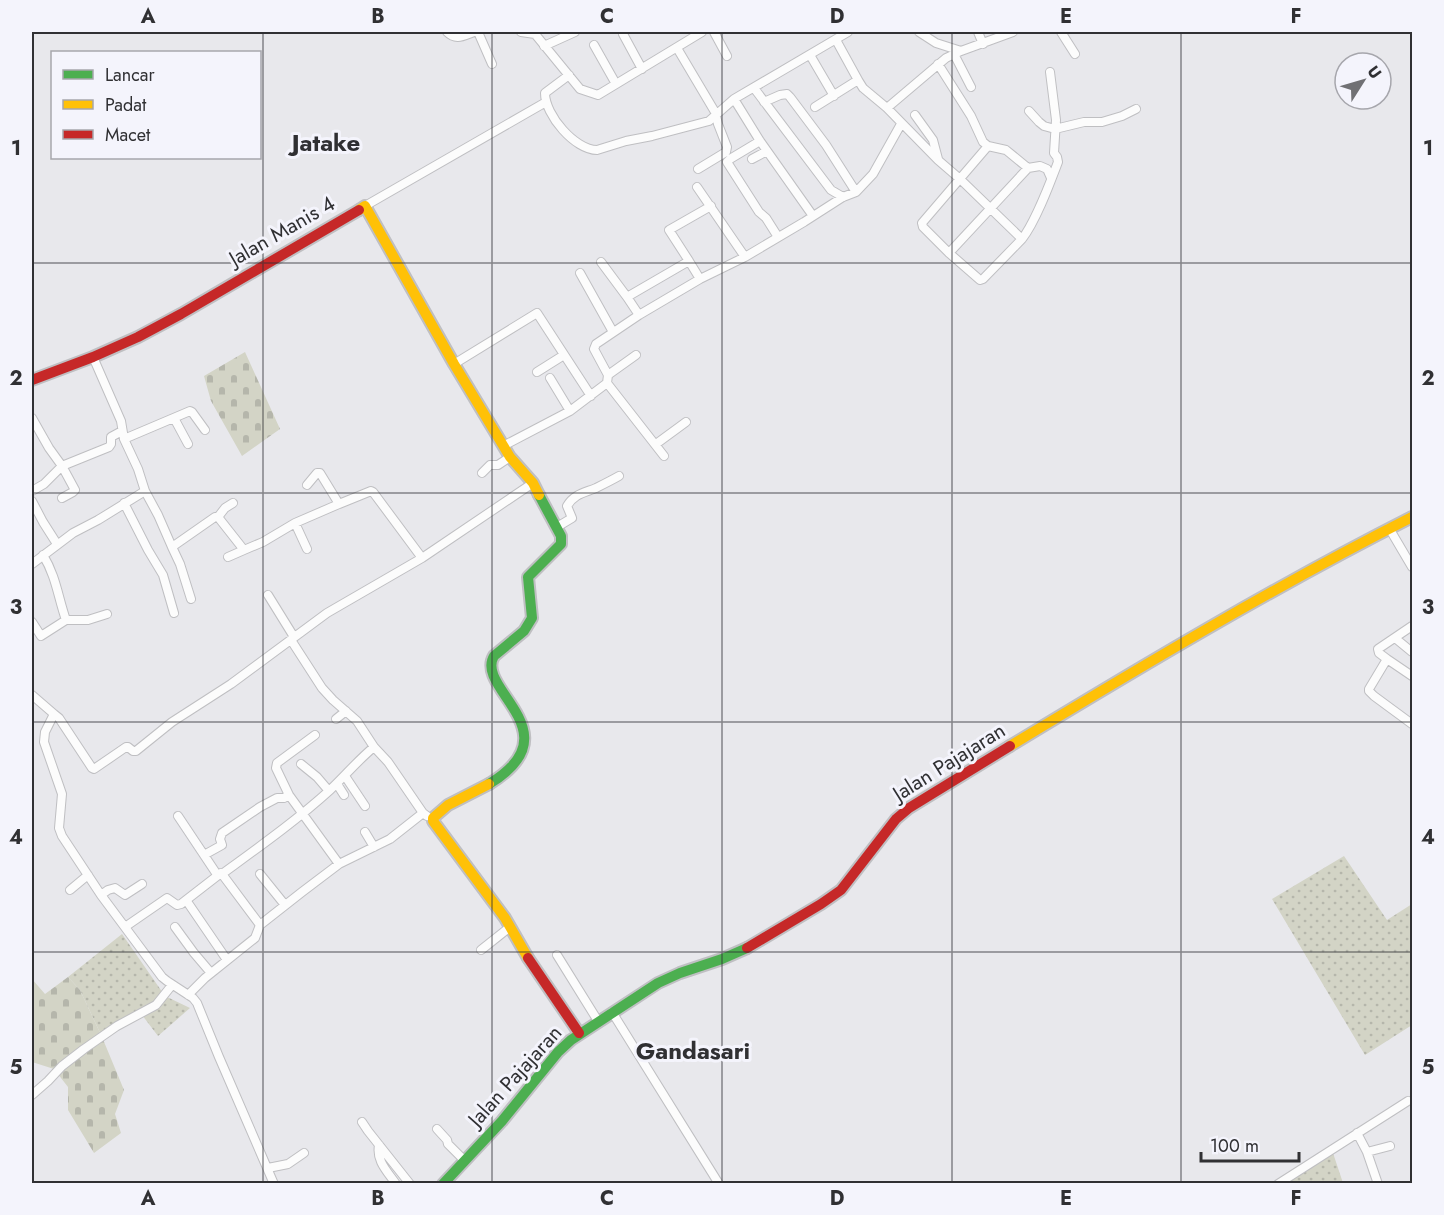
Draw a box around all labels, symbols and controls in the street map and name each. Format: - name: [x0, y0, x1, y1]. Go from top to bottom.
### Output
- text: A: [140, 2, 156, 31]
- text: B: [371, 2, 385, 31]
- text: C: [600, 2, 614, 31]
- text: D: [830, 2, 844, 31]
- text: E: [1060, 2, 1072, 31]
- text: F: [1290, 2, 1302, 31]
- legend: [51, 51, 261, 159]
- north arrow: [1333, 51, 1393, 111]
- text: U: [1362, 61, 1387, 84]
- text: Lancar: [105, 62, 155, 88]
- text: Padat: [105, 92, 147, 118]
- text: Macet: [105, 122, 151, 148]
- district label: Jatake: [288, 125, 360, 160]
- text: 1: [11, 134, 21, 163]
- text: 1: [1423, 134, 1433, 163]
- street label: Jalan Manis 4: [221, 189, 341, 275]
- text: 2: [9, 364, 23, 393]
- text: 2: [1421, 364, 1435, 393]
- text: 3: [10, 593, 22, 622]
- text: 3: [1422, 593, 1434, 622]
- street label: Jalan Pajajaran: [884, 716, 1011, 810]
- text: 4: [9, 823, 23, 852]
- text: 4: [1421, 823, 1435, 852]
- street label: Jalan Pajajaran: [459, 1019, 569, 1136]
- district label: Gandasari: [636, 1033, 750, 1068]
- text: 5: [10, 1053, 23, 1082]
- text: 5: [1422, 1053, 1435, 1082]
- scale bar: [1201, 1125, 1298, 1163]
- text: 100 m: [1210, 1133, 1259, 1159]
- text: A: [140, 1184, 156, 1213]
- text: B: [371, 1184, 385, 1213]
- text: C: [600, 1184, 614, 1213]
- text: D: [830, 1184, 844, 1213]
- text: E: [1060, 1184, 1072, 1213]
- text: F: [1290, 1184, 1302, 1213]

